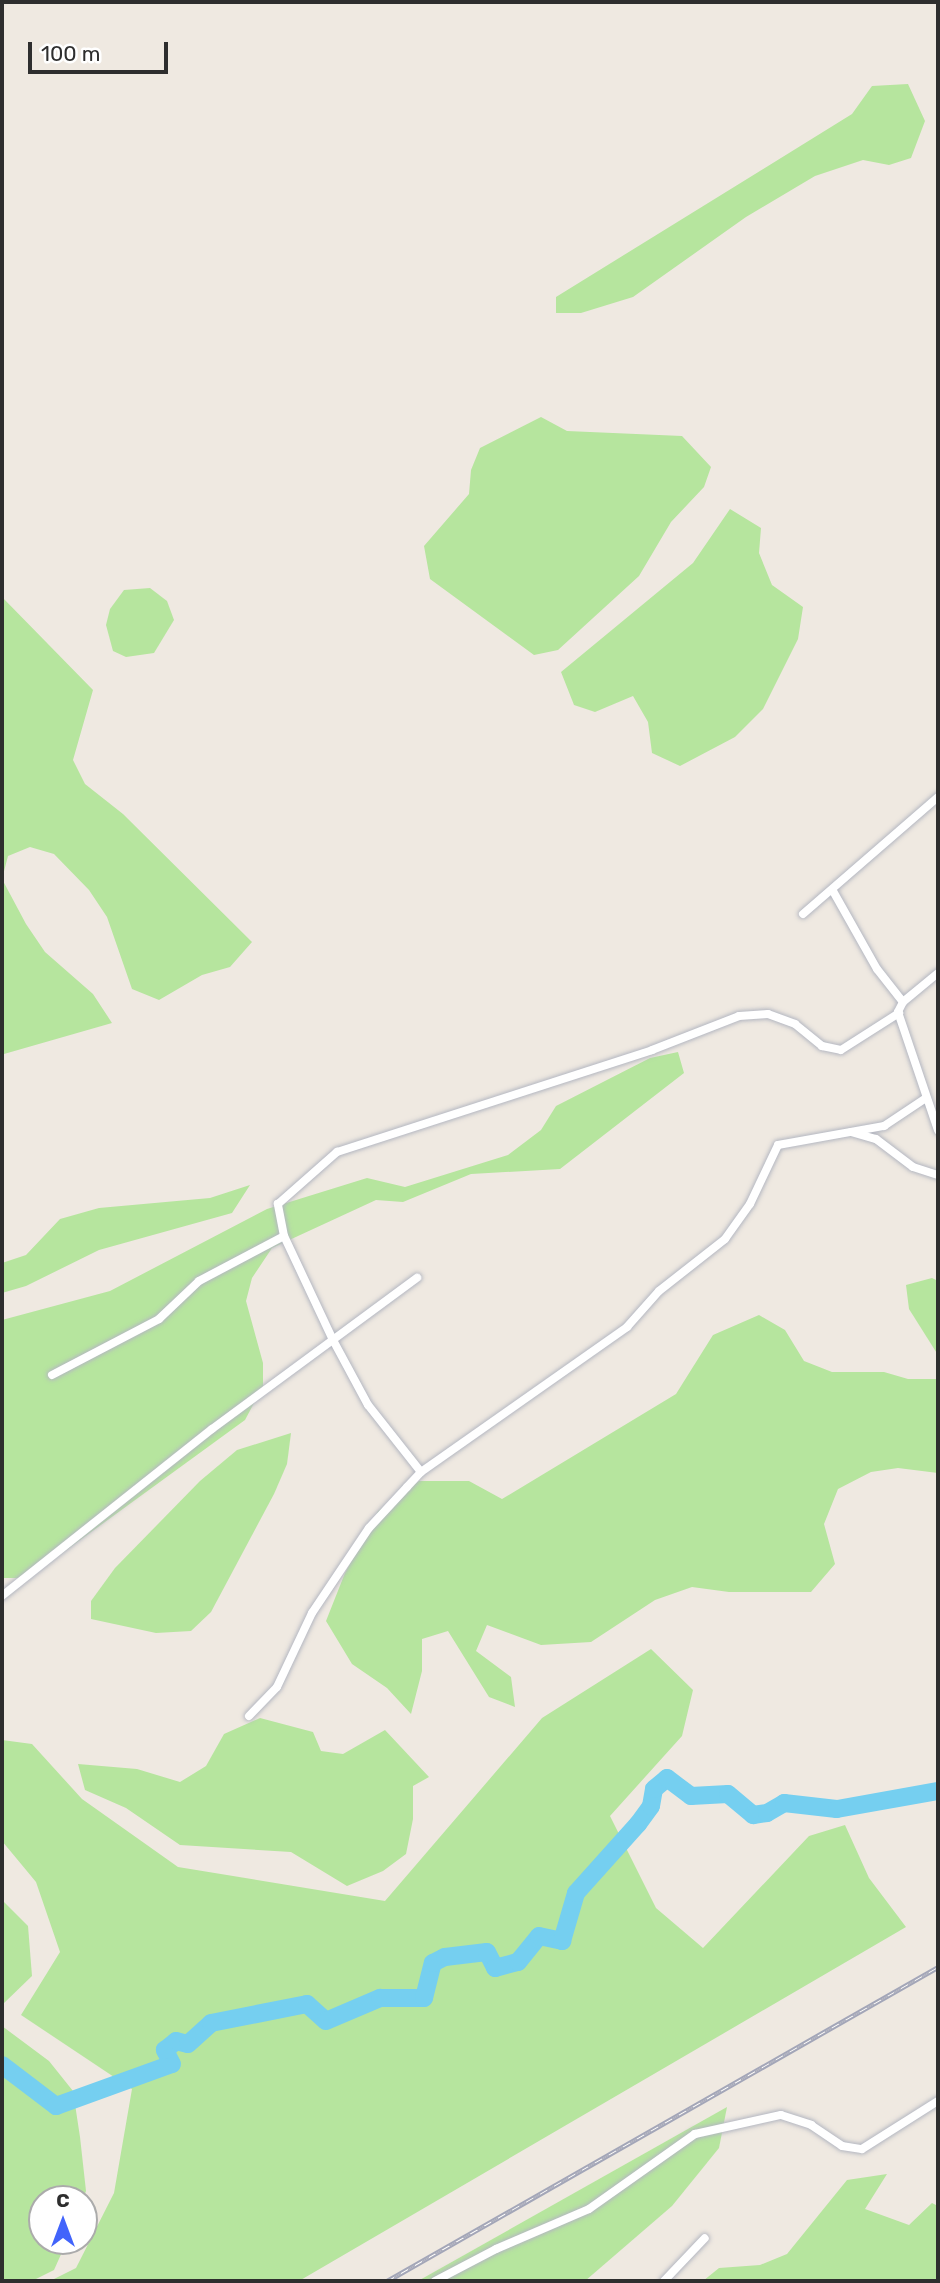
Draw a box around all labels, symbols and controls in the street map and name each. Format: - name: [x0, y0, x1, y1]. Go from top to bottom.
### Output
- scale bar: [32, 28, 172, 72]
- text: 100 m: [41, 41, 100, 66]
- north arrow: [28, 2185, 98, 2255]
- text: С: [56, 2189, 70, 2212]

